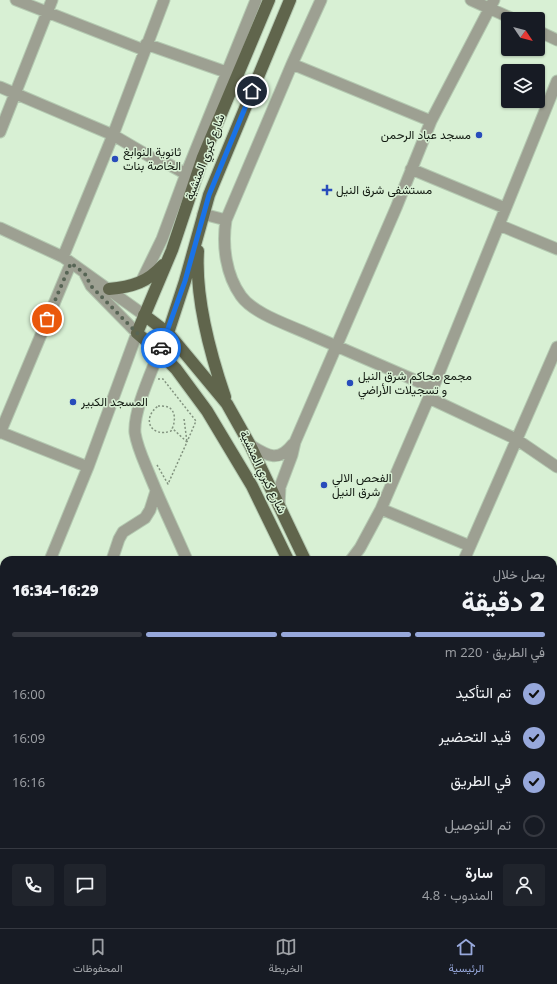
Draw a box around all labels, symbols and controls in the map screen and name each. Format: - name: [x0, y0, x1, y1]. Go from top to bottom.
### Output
- north arrow: [501, 12, 545, 56]
- map controls: [501, 12, 545, 108]
- button: layers: [501, 64, 545, 108]
- pin: [235, 74, 269, 108]
- icon: home: [241, 80, 263, 102]
- street label: شارع كبري المنشية: [180, 111, 231, 203]
- place label: مسجد عباد الرحمن: [381, 126, 471, 143]
- marker: مسجد عباد الرحمن: [474, 130, 484, 140]
- place label: ثانوية النوابغ الخاصة بنات: [123, 143, 181, 174]
- marker: ثانوية النوابغ الخاصة بنات: [110, 154, 120, 164]
- place label: مستشفى شرق النيل: [336, 181, 432, 198]
- marker: مستشفى شرق النيل: [321, 184, 333, 196]
- pin: [30, 302, 64, 336]
- icon: bag: [36, 308, 58, 330]
- courier: [141, 328, 181, 368]
- icon: car: [150, 337, 172, 359]
- place label: مجمع محاكم شرق النيل و تسجيلات الأراضي: [358, 367, 472, 400]
- marker: مجمع محاكم شرق النيل و تسجيلات الأراضي: [345, 378, 355, 388]
- place label: المسجد الكبير: [80, 393, 148, 410]
- marker: المسجد الكبير: [68, 397, 78, 407]
- street label: شارع كبري المنشية: [234, 427, 291, 517]
- place label: الفحص الالي شرق النيل: [332, 469, 392, 500]
- marker: الفحص الالي شرق النيل: [319, 480, 329, 490]
- text: يصل خلال: [493, 565, 545, 583]
- text: 16:29–16:34: [12, 580, 99, 600]
- text: 2 دقيقة: [461, 583, 545, 619]
- text: في الطريق · 220 m: [445, 643, 545, 661]
- text: تم التأكيد: [455, 682, 511, 702]
- icon: check: [523, 683, 545, 705]
- text: 16:00: [12, 685, 45, 703]
- text: قيد التحضير: [439, 726, 511, 746]
- icon: check: [523, 727, 545, 749]
- text: 16:09: [12, 729, 45, 747]
- text: في الطريق: [451, 770, 511, 790]
- icon: check: [523, 771, 545, 793]
- text: 16:16: [12, 773, 45, 791]
- text: تم التوصيل: [445, 814, 511, 834]
- text: سارة: [465, 862, 493, 882]
- button: phone: [12, 864, 54, 906]
- button: chat: [64, 864, 106, 906]
- button: person: [503, 864, 545, 906]
- text: المندوب · 4.8: [422, 886, 493, 904]
- tab: المحفوظات: [73, 936, 123, 978]
- tab: الخريطة: [269, 936, 303, 978]
- tab: الرئيسية: [448, 936, 484, 978]

